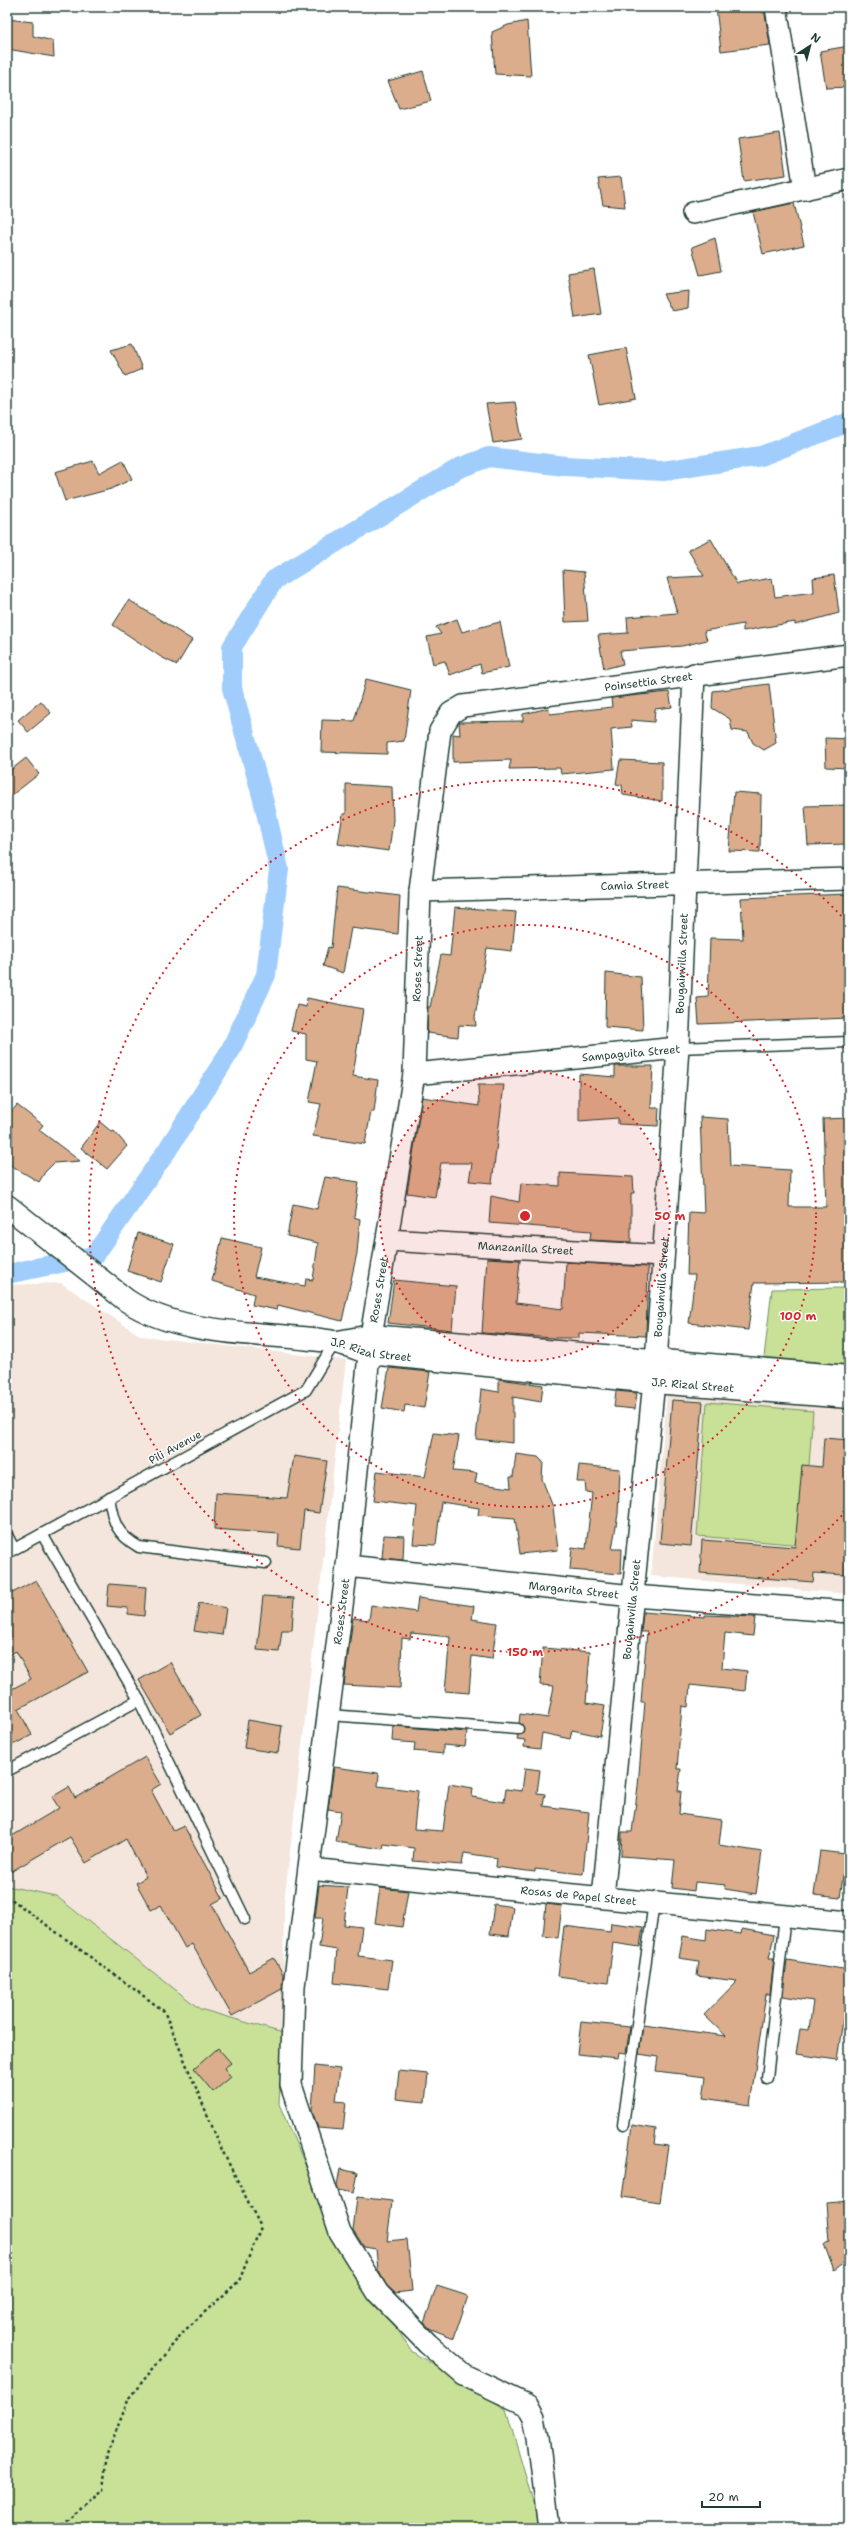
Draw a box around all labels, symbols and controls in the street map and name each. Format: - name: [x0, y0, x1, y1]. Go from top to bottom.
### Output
- north arrow: [790, 26, 830, 66]
- text: N: [808, 30, 824, 47]
- street label: Poinsettia Street: [604, 669, 694, 695]
- street label: Camia Street: [600, 877, 670, 894]
- street label: Bougainvilla Street: [672, 913, 692, 1014]
- street label: Roses Street: [409, 935, 427, 1002]
- street label: Sampaguita Street: [581, 1042, 681, 1065]
- text: 50 m: [655, 1208, 686, 1224]
- centre of rings: [518, 1209, 532, 1223]
- street label: Bougainvilla Street: [651, 1236, 673, 1338]
- street label: Manzanilla Street: [477, 1238, 574, 1259]
- street label: Roses Street: [366, 1255, 392, 1324]
- text: 100 m: [780, 1308, 817, 1324]
- street label: J.P. Rizal Street: [329, 1335, 412, 1365]
- street label: J.P. Rizal Street: [651, 1375, 735, 1396]
- street label: Pili Avenue: [146, 1427, 204, 1468]
- street label: Bougainvilla Street: [620, 1558, 644, 1660]
- street label: Roses Street: [330, 1577, 353, 1646]
- street label: Margarita Street: [528, 1578, 620, 1602]
- text: 150 m: [507, 1644, 543, 1660]
- street label: Rosas de Papel Street: [520, 1883, 638, 1909]
- scale bar: [702, 2483, 760, 2509]
- text: 20 m: [708, 2489, 739, 2505]

